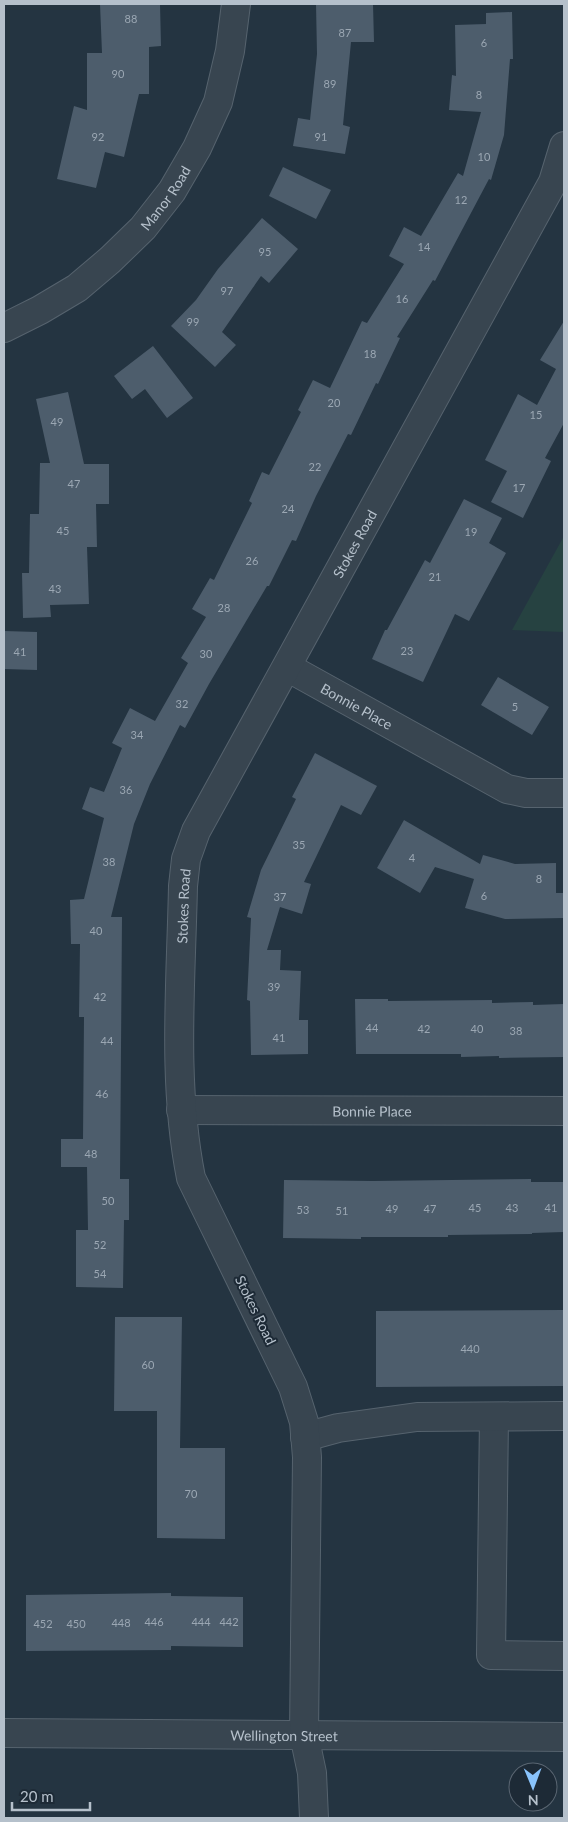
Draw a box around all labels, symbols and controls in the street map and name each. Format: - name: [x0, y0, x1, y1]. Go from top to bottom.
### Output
- house number: 88: [125, 12, 137, 25]
- house number: 87: [339, 26, 351, 39]
- house number: 6: [481, 36, 487, 49]
- house number: 90: [112, 67, 125, 80]
- house number: 89: [324, 77, 336, 90]
- house number: 8: [476, 88, 482, 101]
- house number: 92: [92, 130, 104, 143]
- house number: 91: [315, 130, 327, 143]
- house number: 10: [478, 150, 491, 163]
- street label: Manor Road: [136, 163, 193, 233]
- house number: 12: [455, 193, 467, 206]
- house number: 14: [418, 240, 431, 253]
- house number: 95: [259, 245, 271, 258]
- house number: 97: [221, 284, 233, 297]
- house number: 16: [396, 292, 408, 305]
- house number: 99: [187, 315, 199, 328]
- house number: 18: [364, 347, 376, 360]
- house number: 20: [328, 396, 341, 409]
- house number: 15: [530, 408, 542, 421]
- house number: 49: [51, 415, 63, 428]
- house number: 22: [309, 460, 321, 473]
- house number: 47: [68, 477, 80, 490]
- house number: 17: [513, 481, 525, 494]
- house number: 24: [282, 502, 295, 515]
- street label: Stokes Road: [329, 507, 380, 581]
- house number: 45: [57, 524, 69, 537]
- house number: 19: [465, 525, 477, 538]
- house number: 26: [246, 554, 258, 567]
- house number: 21: [429, 570, 441, 583]
- house number: 43: [49, 582, 61, 595]
- house number: 28: [218, 601, 230, 614]
- house number: 23: [401, 644, 413, 657]
- house number: 41: [14, 645, 26, 658]
- house number: 30: [200, 647, 213, 660]
- street label: Bonnie Place: [318, 679, 396, 733]
- house number: 32: [176, 697, 188, 710]
- house number: 5: [512, 700, 518, 713]
- house number: 34: [131, 728, 144, 741]
- house number: 36: [120, 783, 132, 796]
- house number: 35: [293, 838, 305, 851]
- house number: 4: [409, 851, 416, 864]
- house number: 38: [103, 855, 115, 868]
- street label: Stokes Road: [173, 868, 193, 944]
- house number: 8: [536, 872, 542, 885]
- house number: 6: [481, 889, 487, 902]
- house number: 37: [274, 890, 286, 903]
- house number: 40: [90, 924, 103, 937]
- house number: 39: [268, 980, 280, 993]
- house number: 42: [94, 990, 106, 1003]
- house number: 44: [366, 1021, 379, 1034]
- house number: 42: [418, 1022, 430, 1035]
- house number: 40: [471, 1022, 484, 1035]
- house number: 38: [510, 1024, 522, 1037]
- house number: 41: [273, 1031, 285, 1044]
- house number: 44: [101, 1034, 114, 1047]
- house number: 46: [96, 1087, 108, 1100]
- street label: Bonnie Place: [332, 1102, 412, 1119]
- house number: 48: [85, 1147, 97, 1160]
- house number: 50: [102, 1194, 115, 1207]
- house number: 45: [469, 1201, 481, 1214]
- house number: 43: [506, 1201, 518, 1214]
- house number: 41: [545, 1201, 557, 1214]
- house number: 49: [386, 1202, 398, 1215]
- house number: 47: [424, 1202, 436, 1215]
- house number: 53: [297, 1203, 309, 1216]
- house number: 51: [336, 1204, 348, 1217]
- house number: 52: [94, 1238, 106, 1251]
- house number: 54: [94, 1267, 107, 1280]
- street label: Stokes Road: [232, 1273, 280, 1347]
- house number: 440: [460, 1342, 480, 1355]
- house number: 60: [142, 1358, 155, 1371]
- house number: 70: [185, 1487, 198, 1500]
- house number: 446: [144, 1615, 164, 1628]
- house number: 444: [191, 1615, 211, 1628]
- house number: 442: [219, 1615, 239, 1628]
- house number: 448: [111, 1616, 131, 1629]
- house number: 452: [33, 1617, 53, 1630]
- house number: 450: [66, 1617, 86, 1630]
- street label: Wellington Street: [230, 1726, 338, 1744]
- north arrow: [508, 1762, 558, 1812]
- scale bar: [12, 1780, 90, 1812]
- text: 20 m: [20, 1787, 54, 1805]
- text: N: [528, 1792, 539, 1809]

